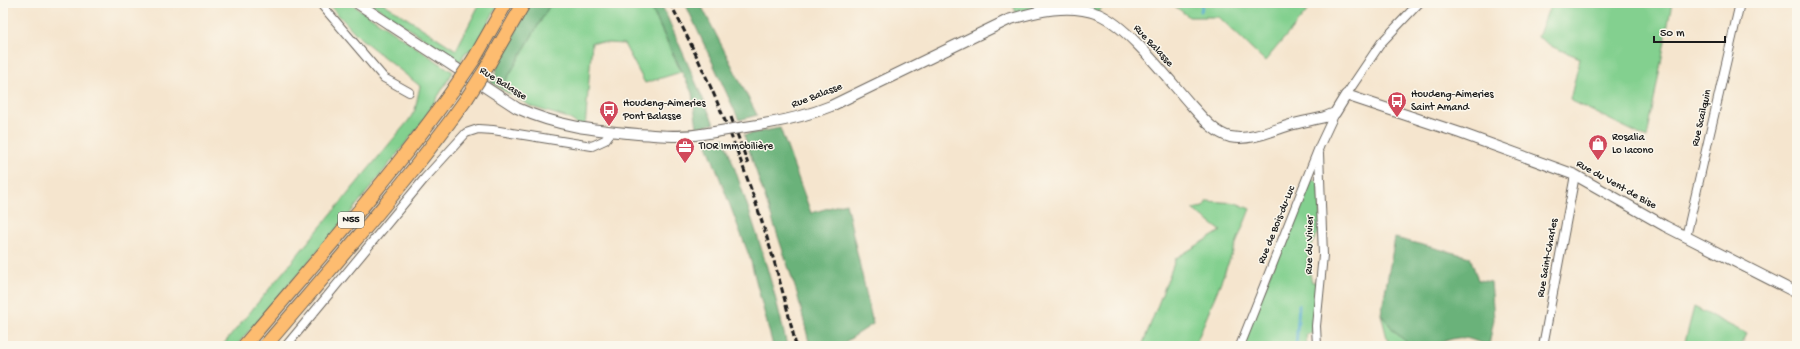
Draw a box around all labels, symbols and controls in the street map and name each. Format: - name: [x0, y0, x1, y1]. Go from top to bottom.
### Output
- scale bar: [1654, 18, 1725, 44]
- street label: Rue Balasse: [1130, 22, 1176, 70]
- text: 50 m: [1660, 27, 1685, 41]
- street label: Rue Balasse: [477, 65, 529, 103]
- street label: Rue Balasse: [790, 81, 844, 111]
- street label: Rue Scailquin: [1690, 87, 1715, 148]
- place label: Houdeng-Aimeries Saint Amand: [1411, 89, 1495, 114]
- bus stop icon: Houdeng-Aimeries Saint Amand: [1386, 90, 1408, 118]
- place label: Houdeng-Aimeries Pont Balasse: [622, 98, 707, 123]
- bus stop icon: Houdeng-Aimeries Pont Balasse: [598, 99, 620, 127]
- place label: Rosalia Lo Iacono: [1612, 132, 1654, 157]
- shop icon: Rosalia Lo Iacono: [1587, 133, 1609, 161]
- office icon: TIOR Immobilière: [674, 136, 696, 164]
- place label: TIOR Immobilière: [698, 141, 773, 153]
- street label: Rue du Vent de Bise: [1574, 158, 1659, 212]
- street label: Rue de Bois-du-Luc: [1256, 183, 1299, 266]
- road number: N55: [338, 212, 364, 228]
- street label: Rue du Vivier: [1303, 214, 1317, 274]
- street label: Rue Saint-Charles: [1535, 217, 1561, 298]

